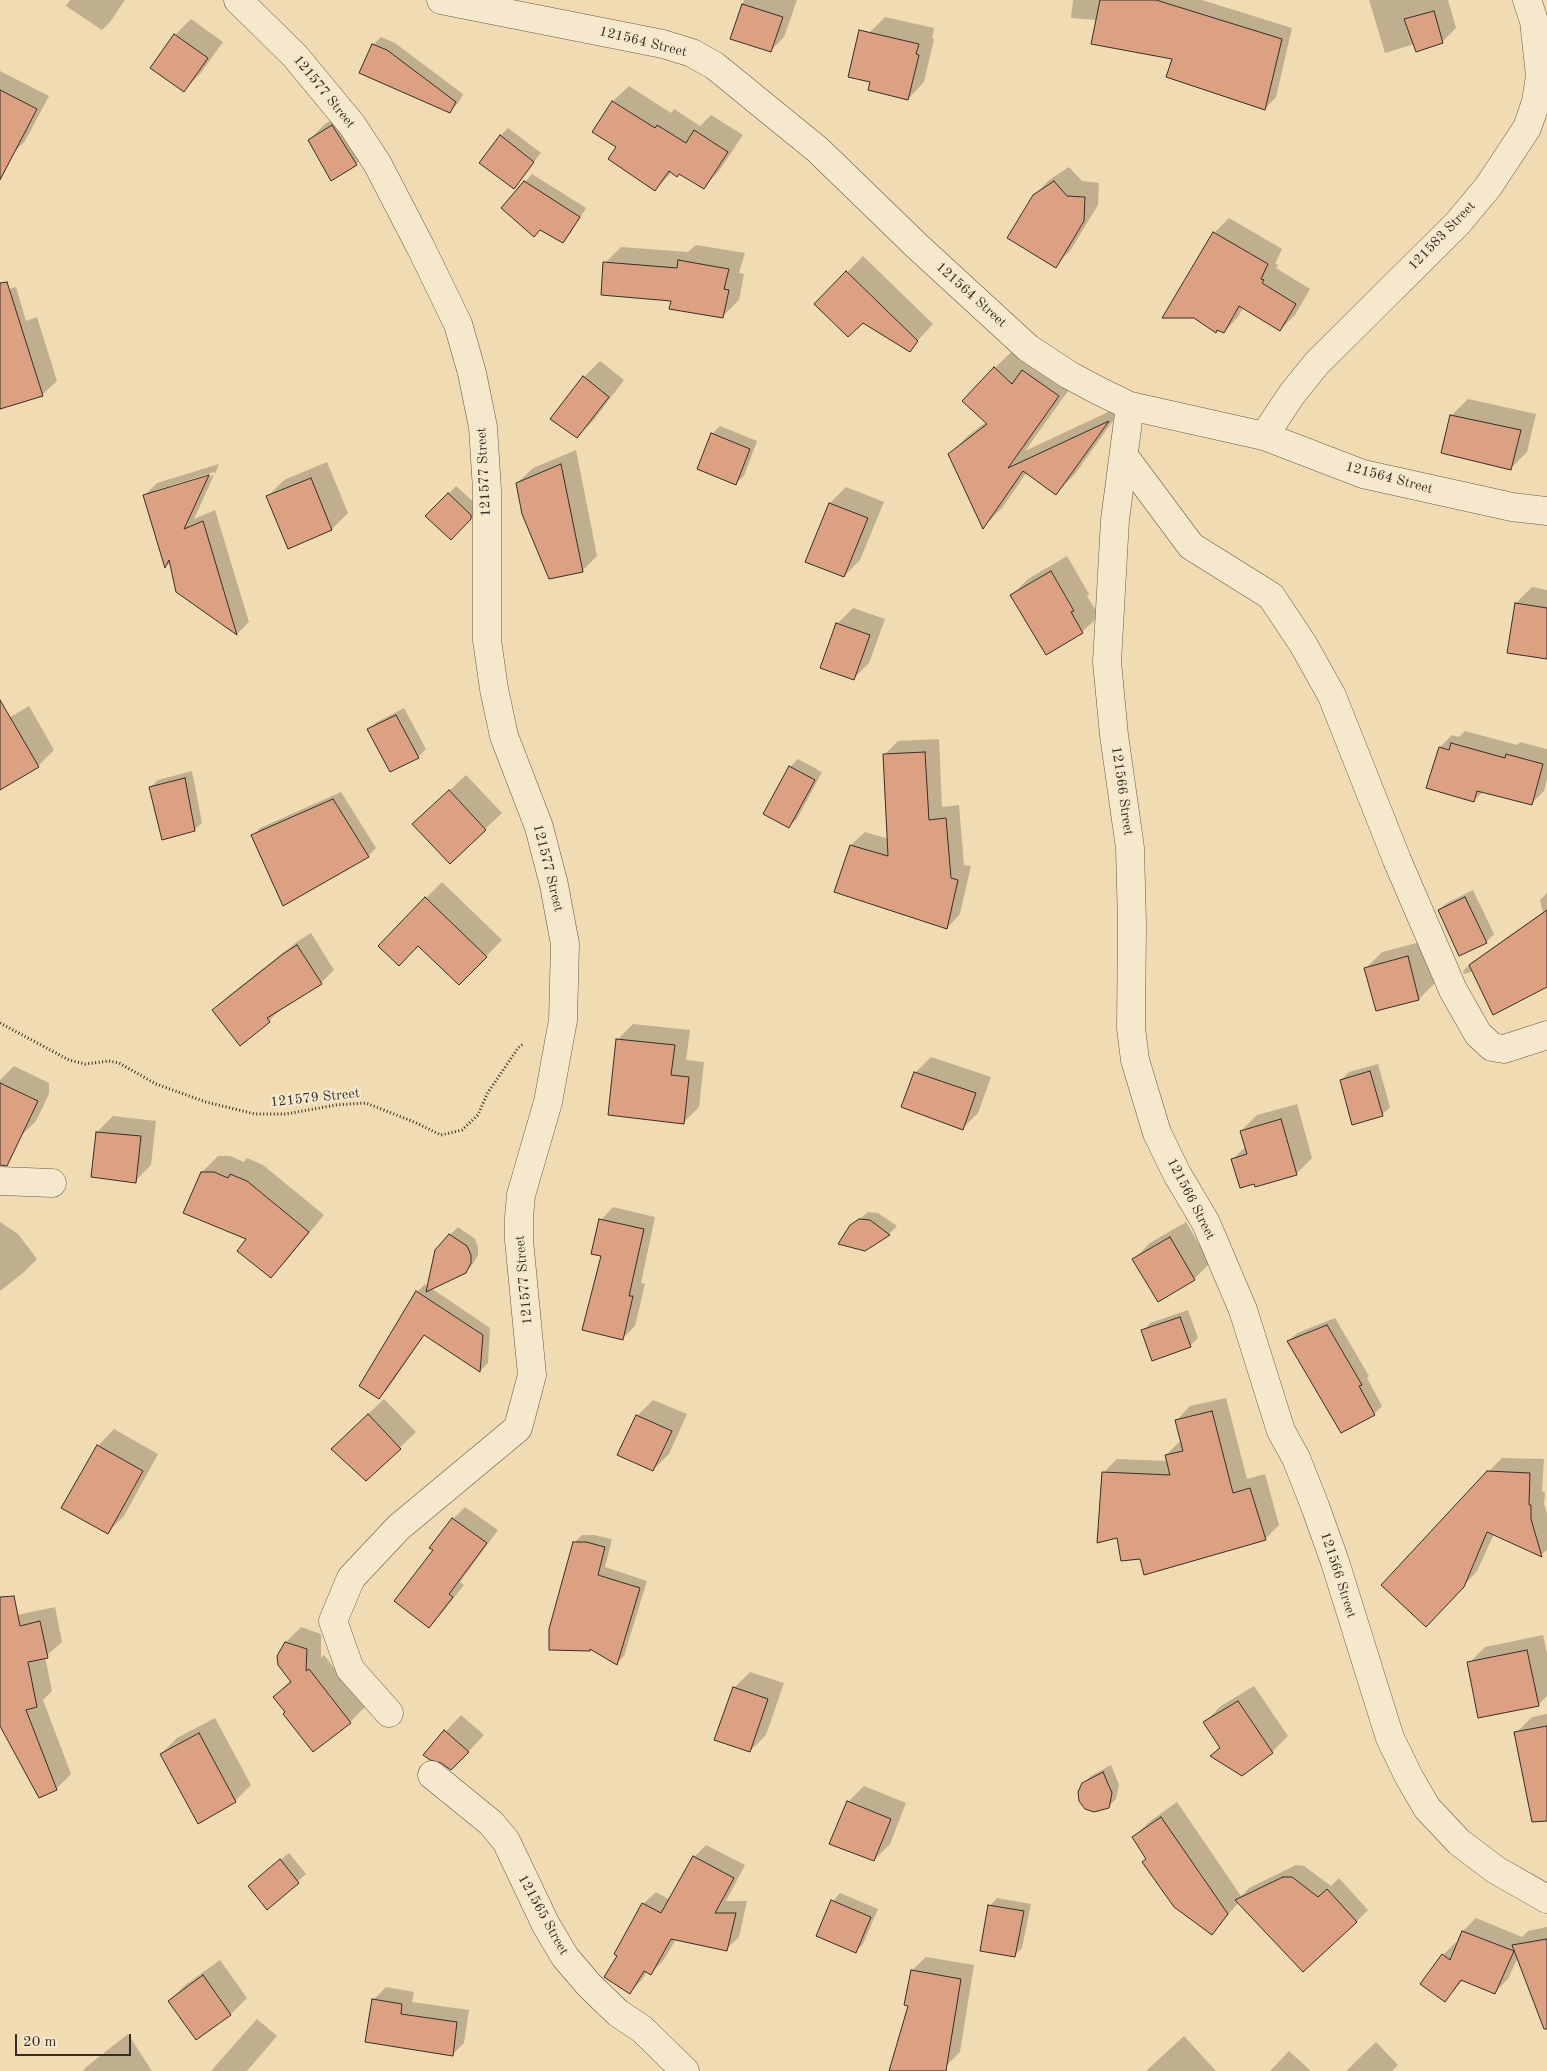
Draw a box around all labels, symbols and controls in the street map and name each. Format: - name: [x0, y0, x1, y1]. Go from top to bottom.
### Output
- street label: 121564 Street: [597, 23, 689, 61]
- street label: 121577 Street: [289, 52, 359, 132]
- street label: 121583 Street: [1405, 198, 1479, 274]
- street label: 121564 Street: [932, 259, 1010, 331]
- street label: 121577 Street: [473, 427, 495, 517]
- street label: 121564 Street: [1343, 458, 1435, 498]
- street label: 121566 Street: [1107, 745, 1137, 837]
- street label: 121577 Street: [529, 822, 567, 914]
- street label: 121579 Street: [269, 1085, 361, 1111]
- street label: 121566 Street: [1163, 1155, 1219, 1243]
- street label: 121577 Street: [512, 1235, 536, 1325]
- street label: 121566 Street: [1316, 1530, 1360, 1620]
- street label: 121565 Street: [514, 1872, 572, 1958]
- scale bar: [18, 2024, 134, 2056]
- text: 20 m: [23, 2035, 57, 2050]

